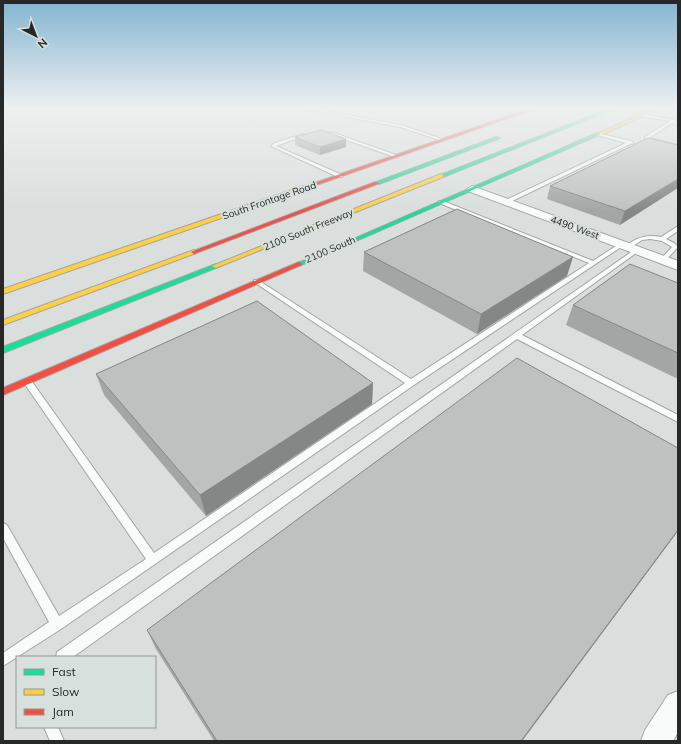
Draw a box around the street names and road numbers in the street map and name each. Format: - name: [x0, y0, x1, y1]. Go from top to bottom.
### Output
- street label: South Frontage Road: [221, 178, 318, 223]
- street label: 2100 South Freeway: [261, 205, 355, 253]
- street label: 4490 West: [549, 213, 601, 242]
- street label: 2100 South: [303, 233, 357, 265]

